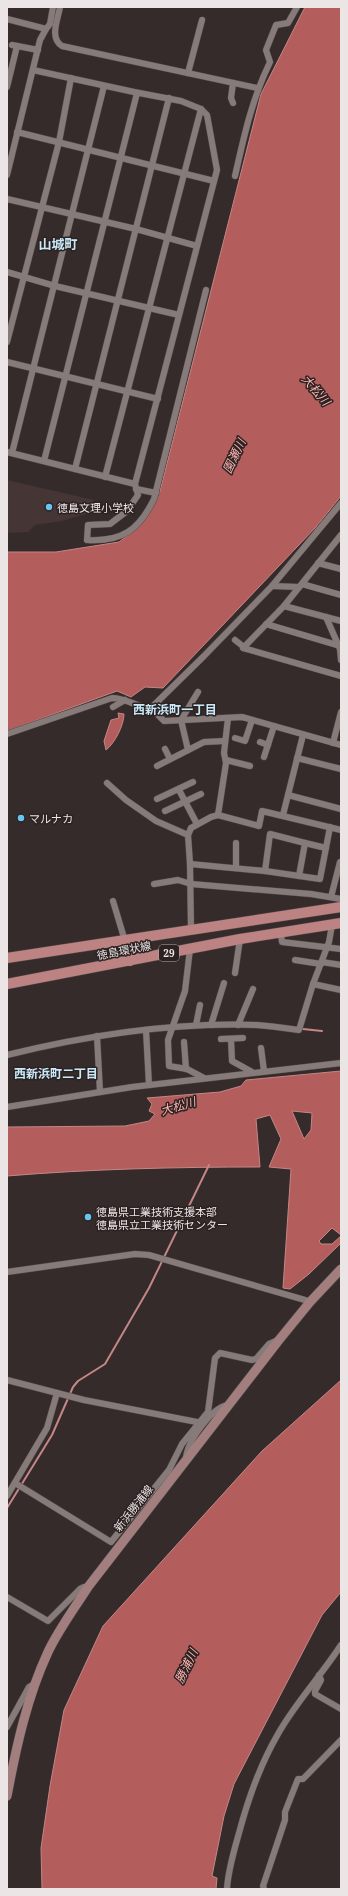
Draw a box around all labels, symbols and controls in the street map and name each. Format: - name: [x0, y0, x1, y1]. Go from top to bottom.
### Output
- district label: 山城町: [38, 235, 78, 253]
- water label: 大松川: [298, 371, 336, 411]
- water label: 園瀬川: [218, 434, 250, 476]
- place label: 徳島文理小学校: [57, 500, 134, 515]
- marker: 徳島文理小学校: [44, 502, 54, 512]
- district label: 西新浜町一丁目: [133, 701, 217, 718]
- place label: マルナカ: [29, 811, 73, 826]
- marker: マルナカ: [16, 813, 26, 823]
- street label: 徳島環状線: [96, 937, 152, 963]
- road number: 29: [159, 945, 179, 961]
- district label: 西新浜町二丁目: [14, 1065, 98, 1082]
- water label: 大松川: [158, 1092, 200, 1119]
- place label: 徳島県工業技術支援本部 徳島県立工業技術センター: [96, 1204, 228, 1232]
- marker: 徳島県工業技術支援本部 徳島県立工業技術センター: [83, 1212, 93, 1222]
- street label: 新浜勝浦線: [110, 1482, 156, 1534]
- water label: 勝浦川: [170, 1644, 202, 1686]

